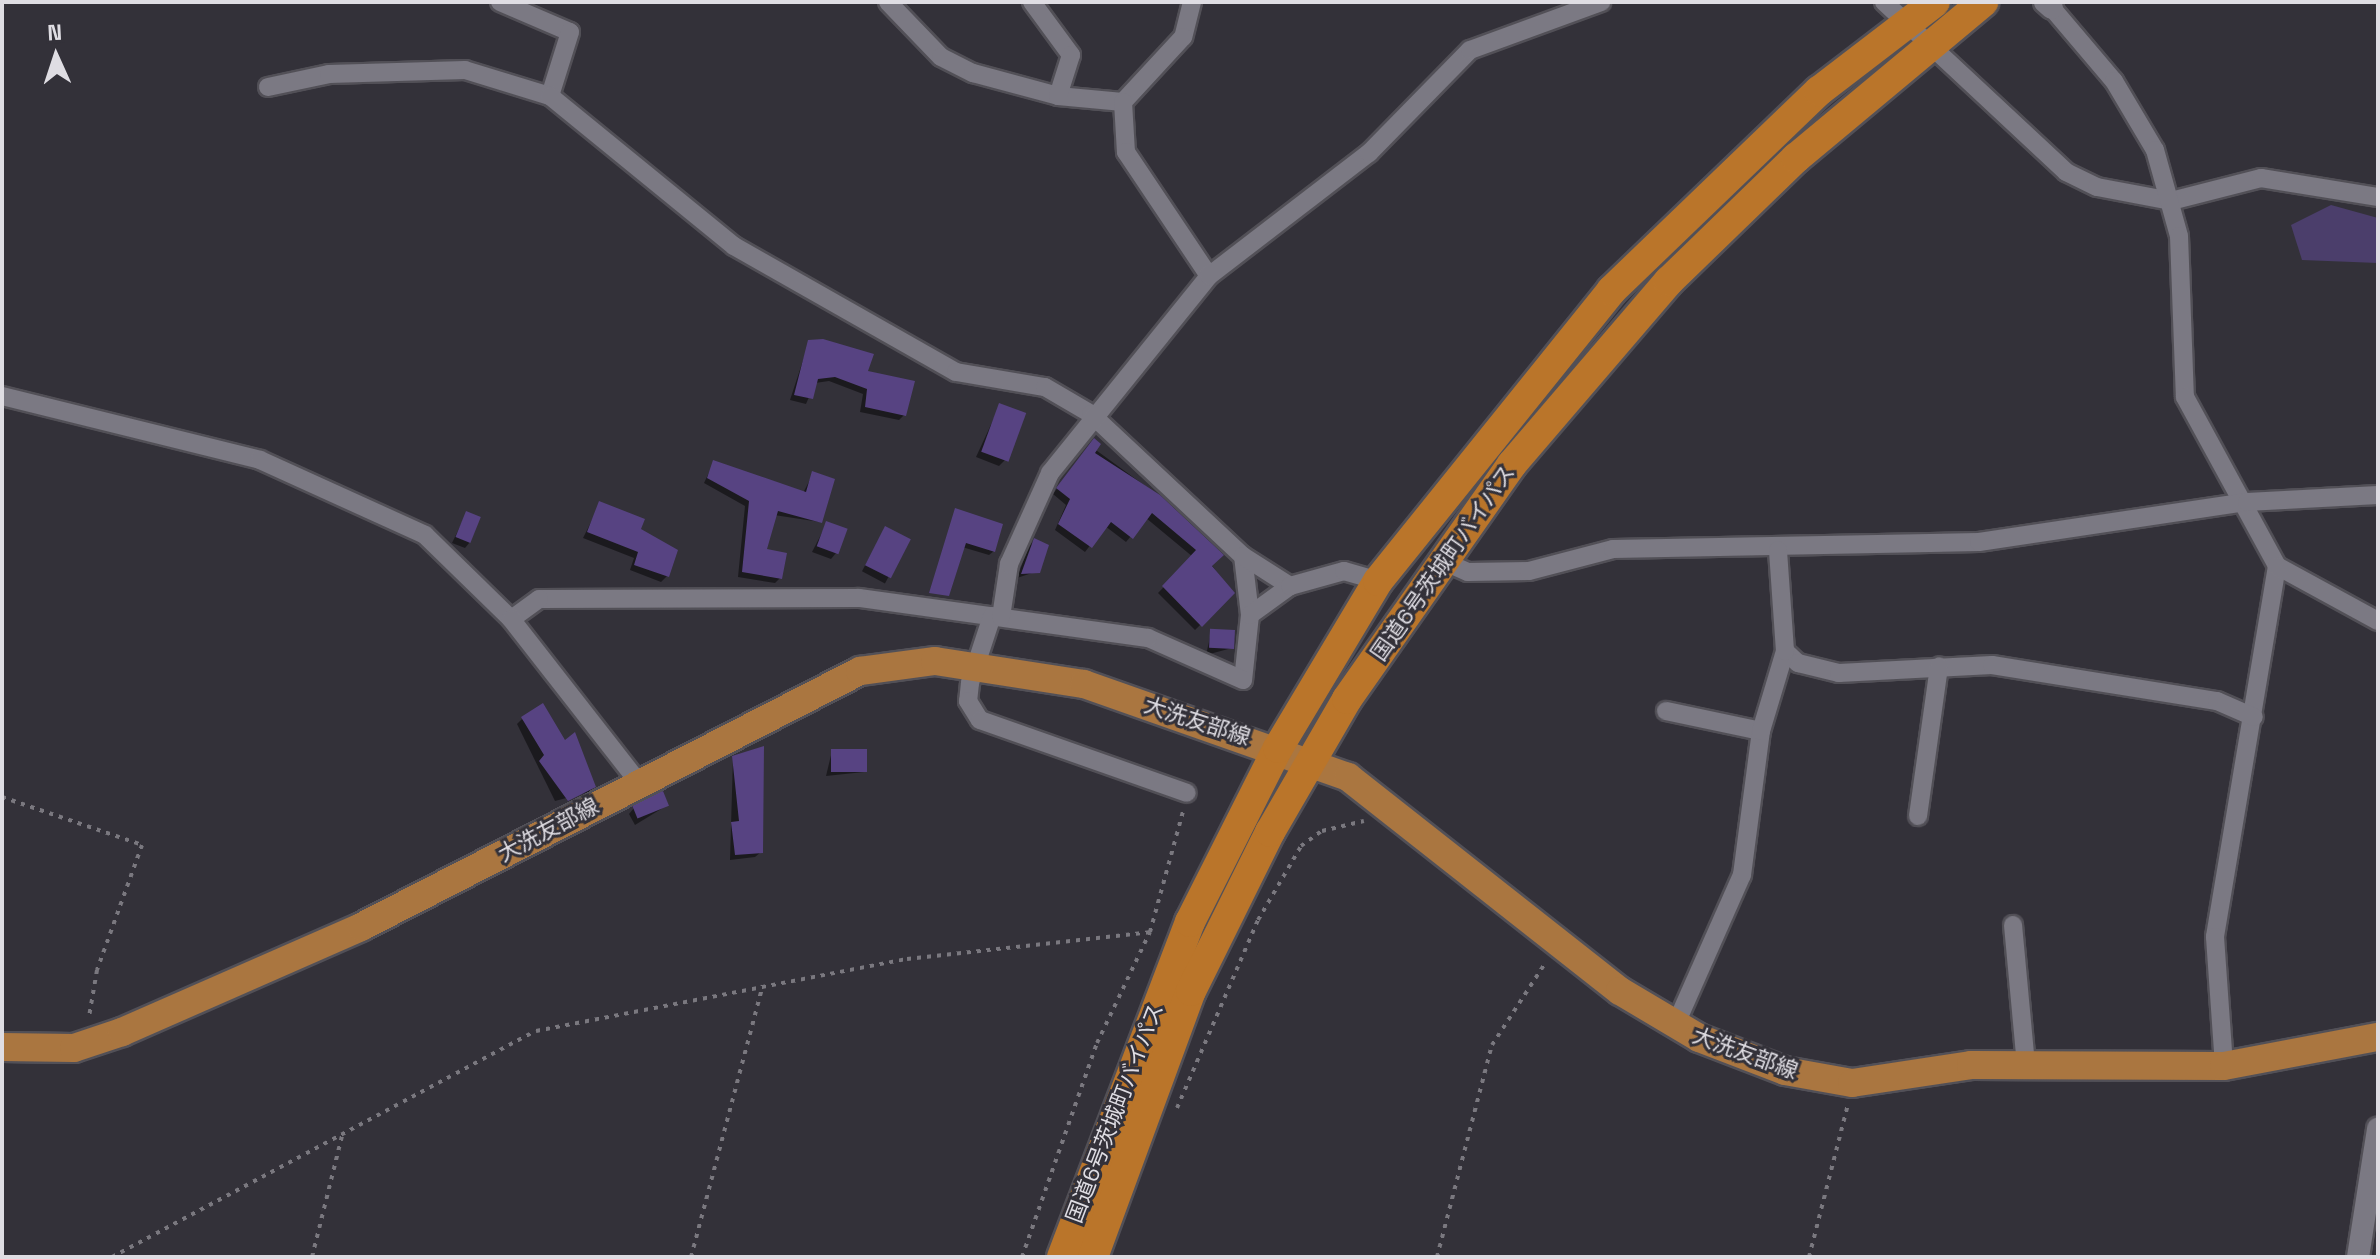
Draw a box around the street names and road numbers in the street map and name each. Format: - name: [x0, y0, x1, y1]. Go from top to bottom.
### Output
- street label: 国道6号茨城町バイパス: [1365, 460, 1521, 666]
- street label: 大洗友部線: [1141, 691, 1253, 751]
- street label: 大洗友部線: [493, 793, 603, 867]
- street label: 国道6号茨城町バイパス: [1061, 999, 1169, 1227]
- street label: 大洗友部線: [1689, 1022, 1801, 1084]

